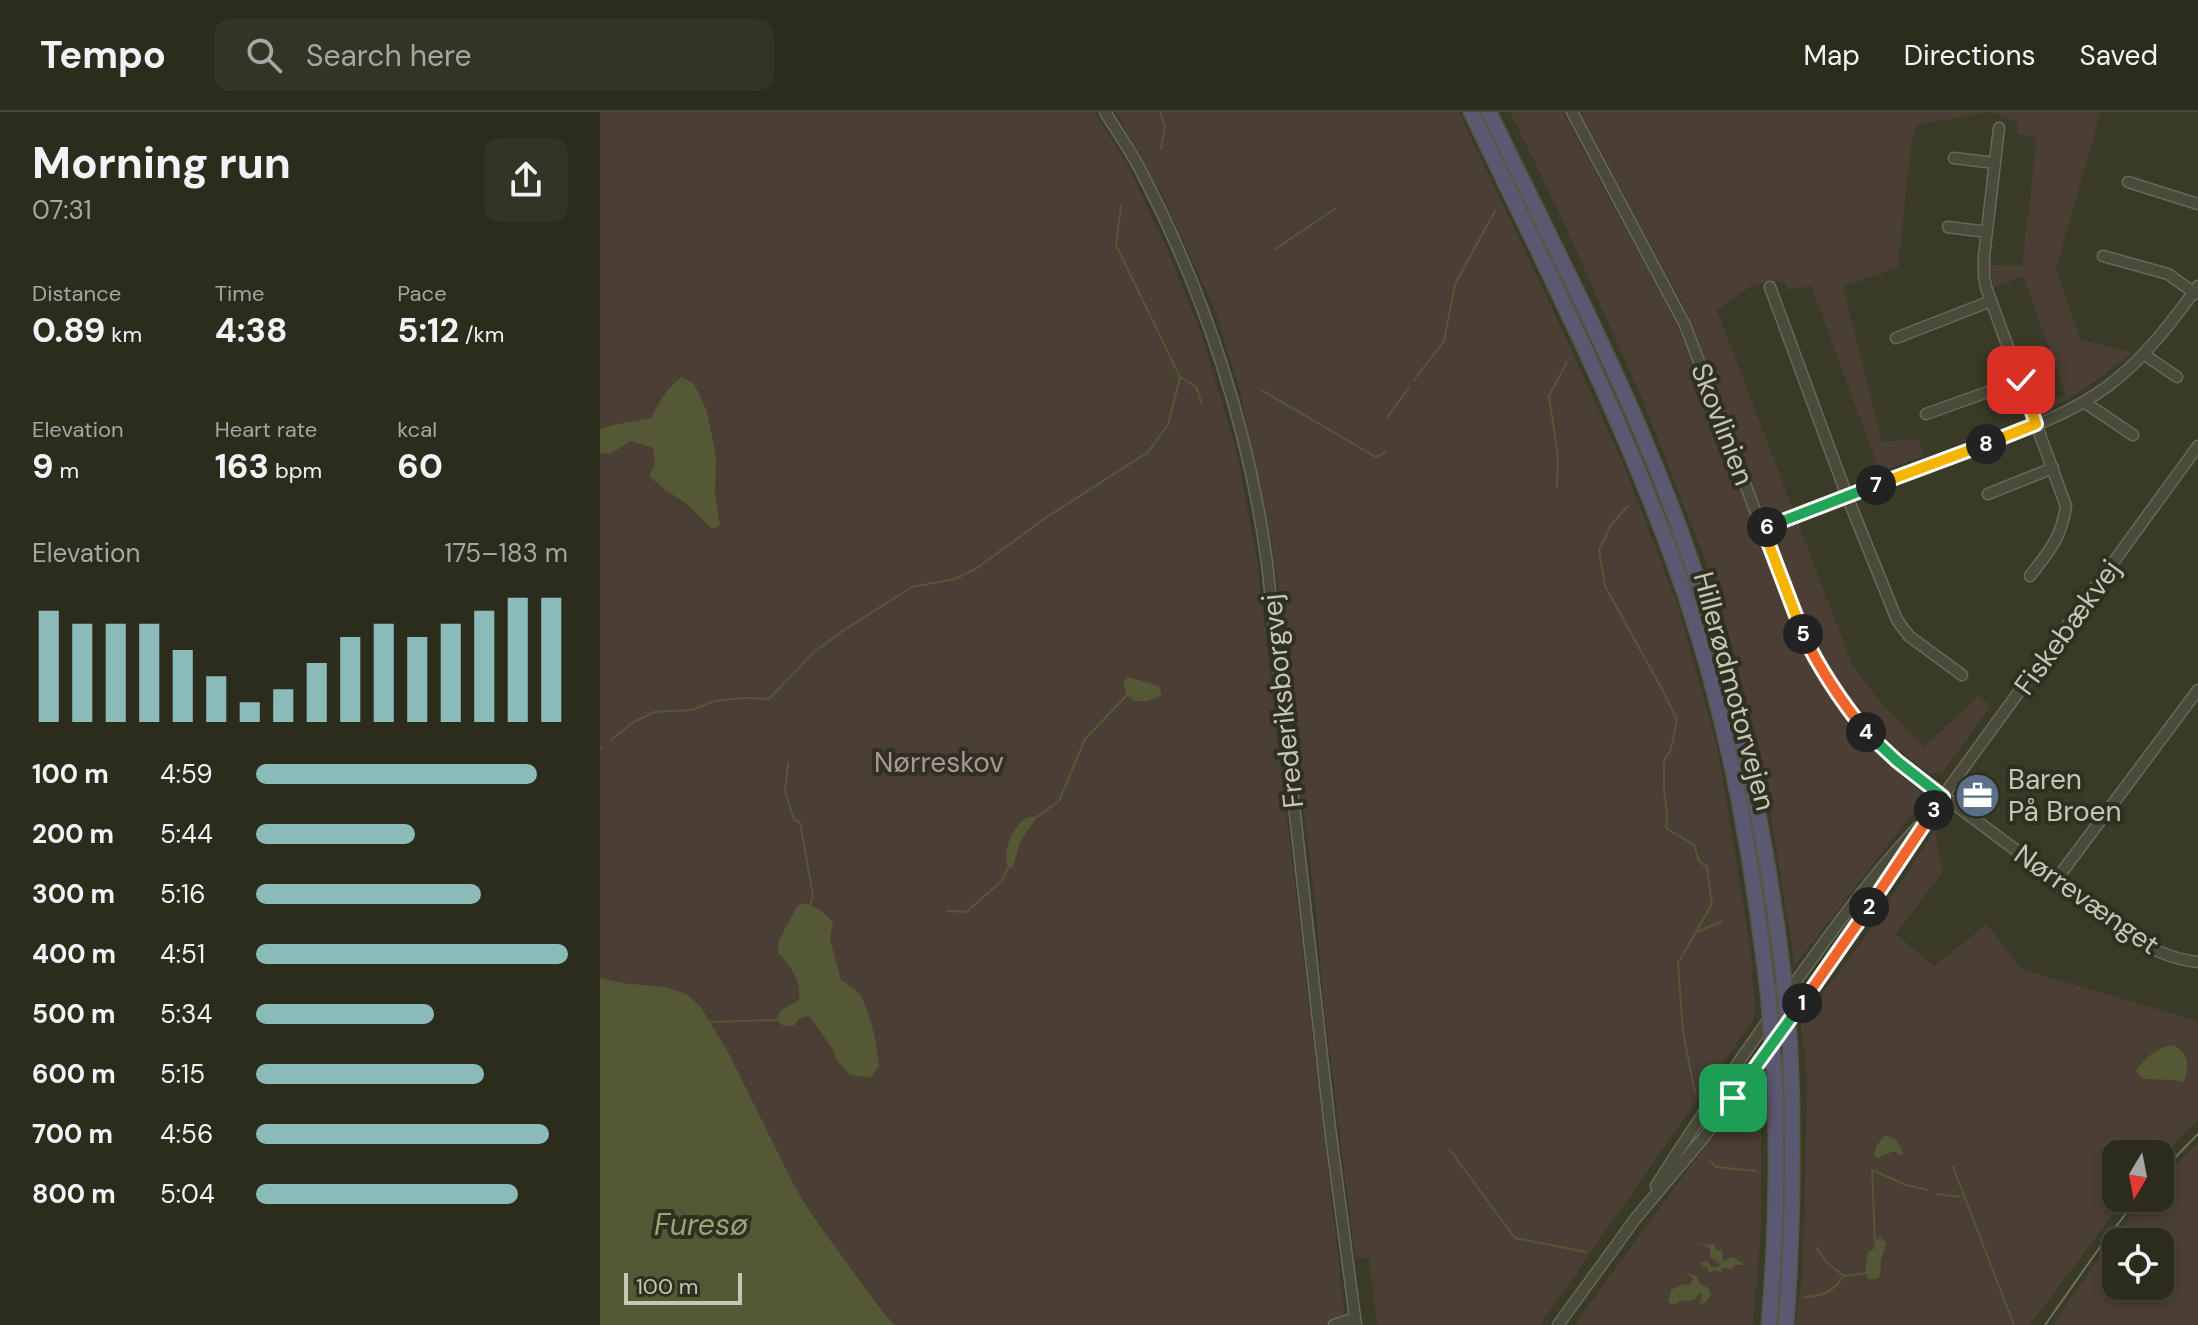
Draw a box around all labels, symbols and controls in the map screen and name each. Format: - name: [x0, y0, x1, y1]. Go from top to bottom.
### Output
- search box: [214, 19, 774, 91]
- text: Tempo: [40, 30, 166, 80]
- icon: search: [242, 33, 286, 77]
- text: Search here: [306, 36, 472, 75]
- text: Map: [1803, 37, 1860, 74]
- text: Directions: [1904, 37, 2036, 74]
- text: Saved: [2080, 37, 2158, 74]
- text: Morning run: [32, 134, 291, 192]
- button: share: [484, 138, 568, 222]
- text: 07:31: [32, 193, 92, 227]
- text: Distance: [32, 279, 121, 308]
- text: Time: [215, 279, 264, 308]
- text: Pace: [397, 279, 447, 308]
- text: 0.89: [32, 308, 105, 353]
- text: 4:38: [215, 308, 287, 353]
- text: 5:12: [397, 308, 459, 353]
- text: km: [105, 320, 142, 349]
- text: /km: [459, 320, 504, 349]
- pin: [1987, 346, 2055, 414]
- street label: Skovlinien: [1682, 358, 1763, 490]
- icon: check: [1999, 358, 2043, 402]
- text: Elevation: [32, 415, 124, 444]
- text: Heart rate: [215, 415, 317, 444]
- text: kcal: [397, 415, 437, 444]
- pin: 8: [1966, 424, 2006, 464]
- text: 8: [1979, 429, 1993, 458]
- text: 9: [32, 444, 54, 489]
- text: 163: [215, 444, 269, 489]
- text: 60: [397, 444, 443, 489]
- text: m: [54, 456, 79, 485]
- text: bpm: [269, 456, 322, 485]
- pin: 7: [1856, 465, 1896, 505]
- text: 7: [1870, 470, 1882, 499]
- pin: 6: [1747, 507, 1787, 547]
- text: 6: [1760, 512, 1774, 541]
- text: Elevation: [32, 536, 140, 570]
- text: 175–183 m: [444, 536, 568, 570]
- street label: Fiskebækvej: [2006, 552, 2129, 702]
- street label: Hillerødmotorvejen: [1685, 568, 1784, 815]
- street label: Frederiksborgvej: [1253, 592, 1312, 810]
- pin: 5: [1783, 614, 1823, 654]
- text: 5: [1796, 619, 1810, 648]
- pin: 4: [1846, 712, 1886, 752]
- text: 4: [1859, 717, 1873, 746]
- park label: Nørreskov: [874, 744, 1004, 781]
- text: 100 m: [32, 757, 109, 791]
- text: 4:59: [160, 757, 212, 791]
- place label: Baren På Broen: [2008, 761, 2122, 830]
- office icon: Baren På Broen: [1953, 771, 2001, 819]
- pin: 3: [1914, 790, 1954, 830]
- text: 3: [1927, 795, 1941, 824]
- text: 200 m: [32, 817, 114, 851]
- text: 5:44: [160, 817, 213, 851]
- street label: Nørrevænget: [2007, 836, 2166, 963]
- text: 300 m: [32, 877, 115, 911]
- text: 5:16: [160, 877, 206, 911]
- pin: 2: [1849, 887, 1889, 927]
- text: 2: [1863, 892, 1875, 921]
- text: 400 m: [32, 937, 116, 971]
- text: 4:51: [160, 937, 205, 971]
- pin: 1: [1782, 983, 1822, 1023]
- text: 1: [1798, 988, 1806, 1017]
- text: 500 m: [32, 997, 115, 1031]
- text: 5:34: [160, 997, 212, 1031]
- text: 600 m: [32, 1057, 116, 1091]
- text: 5:15: [160, 1057, 205, 1091]
- pin: [1699, 1064, 1767, 1132]
- icon: arrive: [1711, 1076, 1755, 1120]
- text: 700 m: [32, 1117, 113, 1151]
- text: 4:56: [160, 1117, 213, 1151]
- north arrow: [2102, 1140, 2174, 1212]
- map controls: [2102, 1140, 2174, 1300]
- text: 800 m: [32, 1177, 116, 1211]
- text: 5:04: [160, 1177, 215, 1211]
- water label: Furesø: [654, 1205, 749, 1244]
- button: locate: [2102, 1228, 2174, 1300]
- scale bar: [624, 1269, 742, 1305]
- text: 100 m: [636, 1272, 698, 1301]

